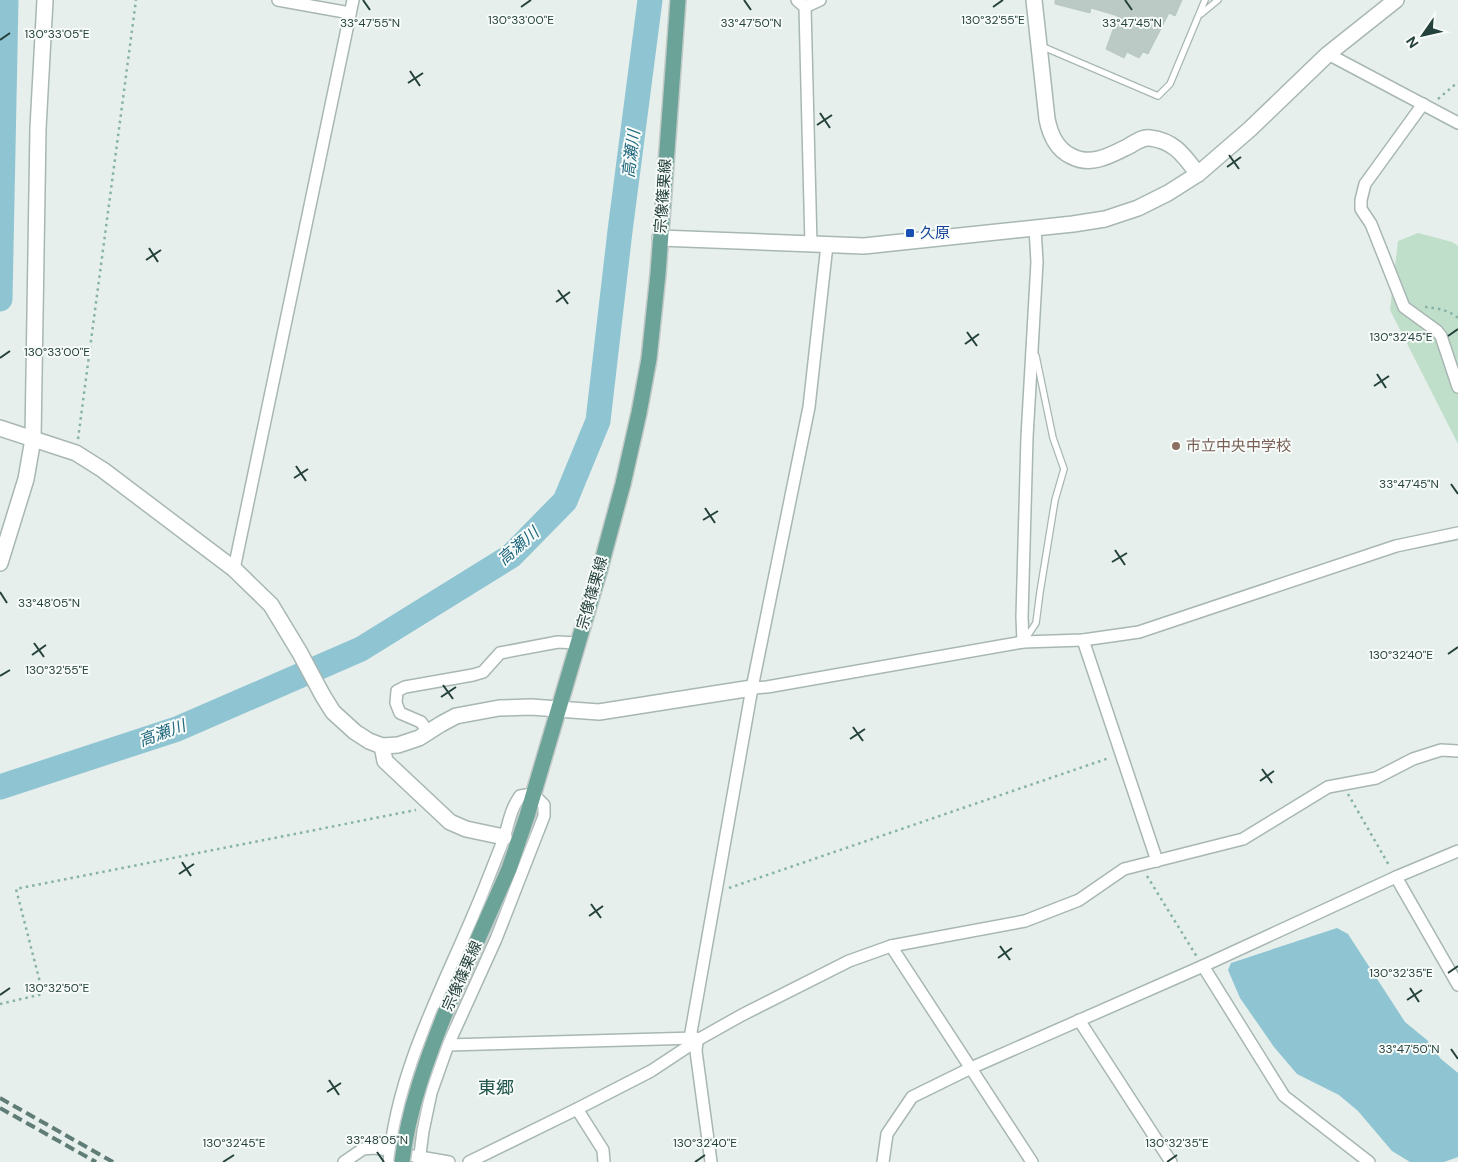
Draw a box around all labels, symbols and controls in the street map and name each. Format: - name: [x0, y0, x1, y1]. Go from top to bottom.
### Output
- north arrow: [1398, 10, 1448, 60]
- text: 130°33'00"E: [488, 12, 554, 28]
- text: 130°32'55"E: [961, 12, 1025, 28]
- text: 33°47'55"N: [340, 15, 400, 31]
- text: 33°47'50"N: [720, 15, 782, 31]
- text: 33°47'45"N: [1102, 15, 1162, 31]
- text: 130°33'05"E: [25, 26, 90, 42]
- text: N: [1402, 33, 1423, 52]
- water label: 高瀬川: [618, 127, 645, 179]
- street label: 宗像篠栗線: [650, 158, 676, 234]
- place label: 久原: [920, 223, 950, 243]
- marker: 久原: [904, 227, 916, 239]
- text: 130°32'45"E: [1369, 329, 1433, 345]
- text: 130°33'00"E: [24, 344, 90, 360]
- place label: 市立中央中学校: [1186, 436, 1291, 456]
- marker: 市立中央中学校: [1170, 440, 1182, 452]
- text: 33°47'45"N: [1379, 476, 1439, 492]
- water label: 高瀬川: [493, 521, 545, 570]
- street label: 宗像篠栗線: [572, 554, 612, 632]
- text: 33°48'05"N: [18, 595, 80, 611]
- text: 130°32'40"E: [1369, 647, 1433, 663]
- text: 130°32'55"E: [25, 662, 89, 678]
- water label: 高瀬川: [136, 714, 190, 751]
- street label: 宗像篠栗線: [438, 938, 486, 1014]
- text: 130°32'35"E: [1369, 965, 1433, 981]
- text: 130°32'50"E: [25, 980, 89, 996]
- text: 33°47'50"N: [1378, 1041, 1440, 1057]
- district label: 東郷: [478, 1076, 514, 1100]
- text: 33°48'05"N: [346, 1132, 408, 1148]
- text: 130°32'45"E: [202, 1135, 266, 1151]
- text: 130°32'40"E: [673, 1135, 737, 1151]
- text: 130°32'35"E: [1145, 1135, 1209, 1151]

